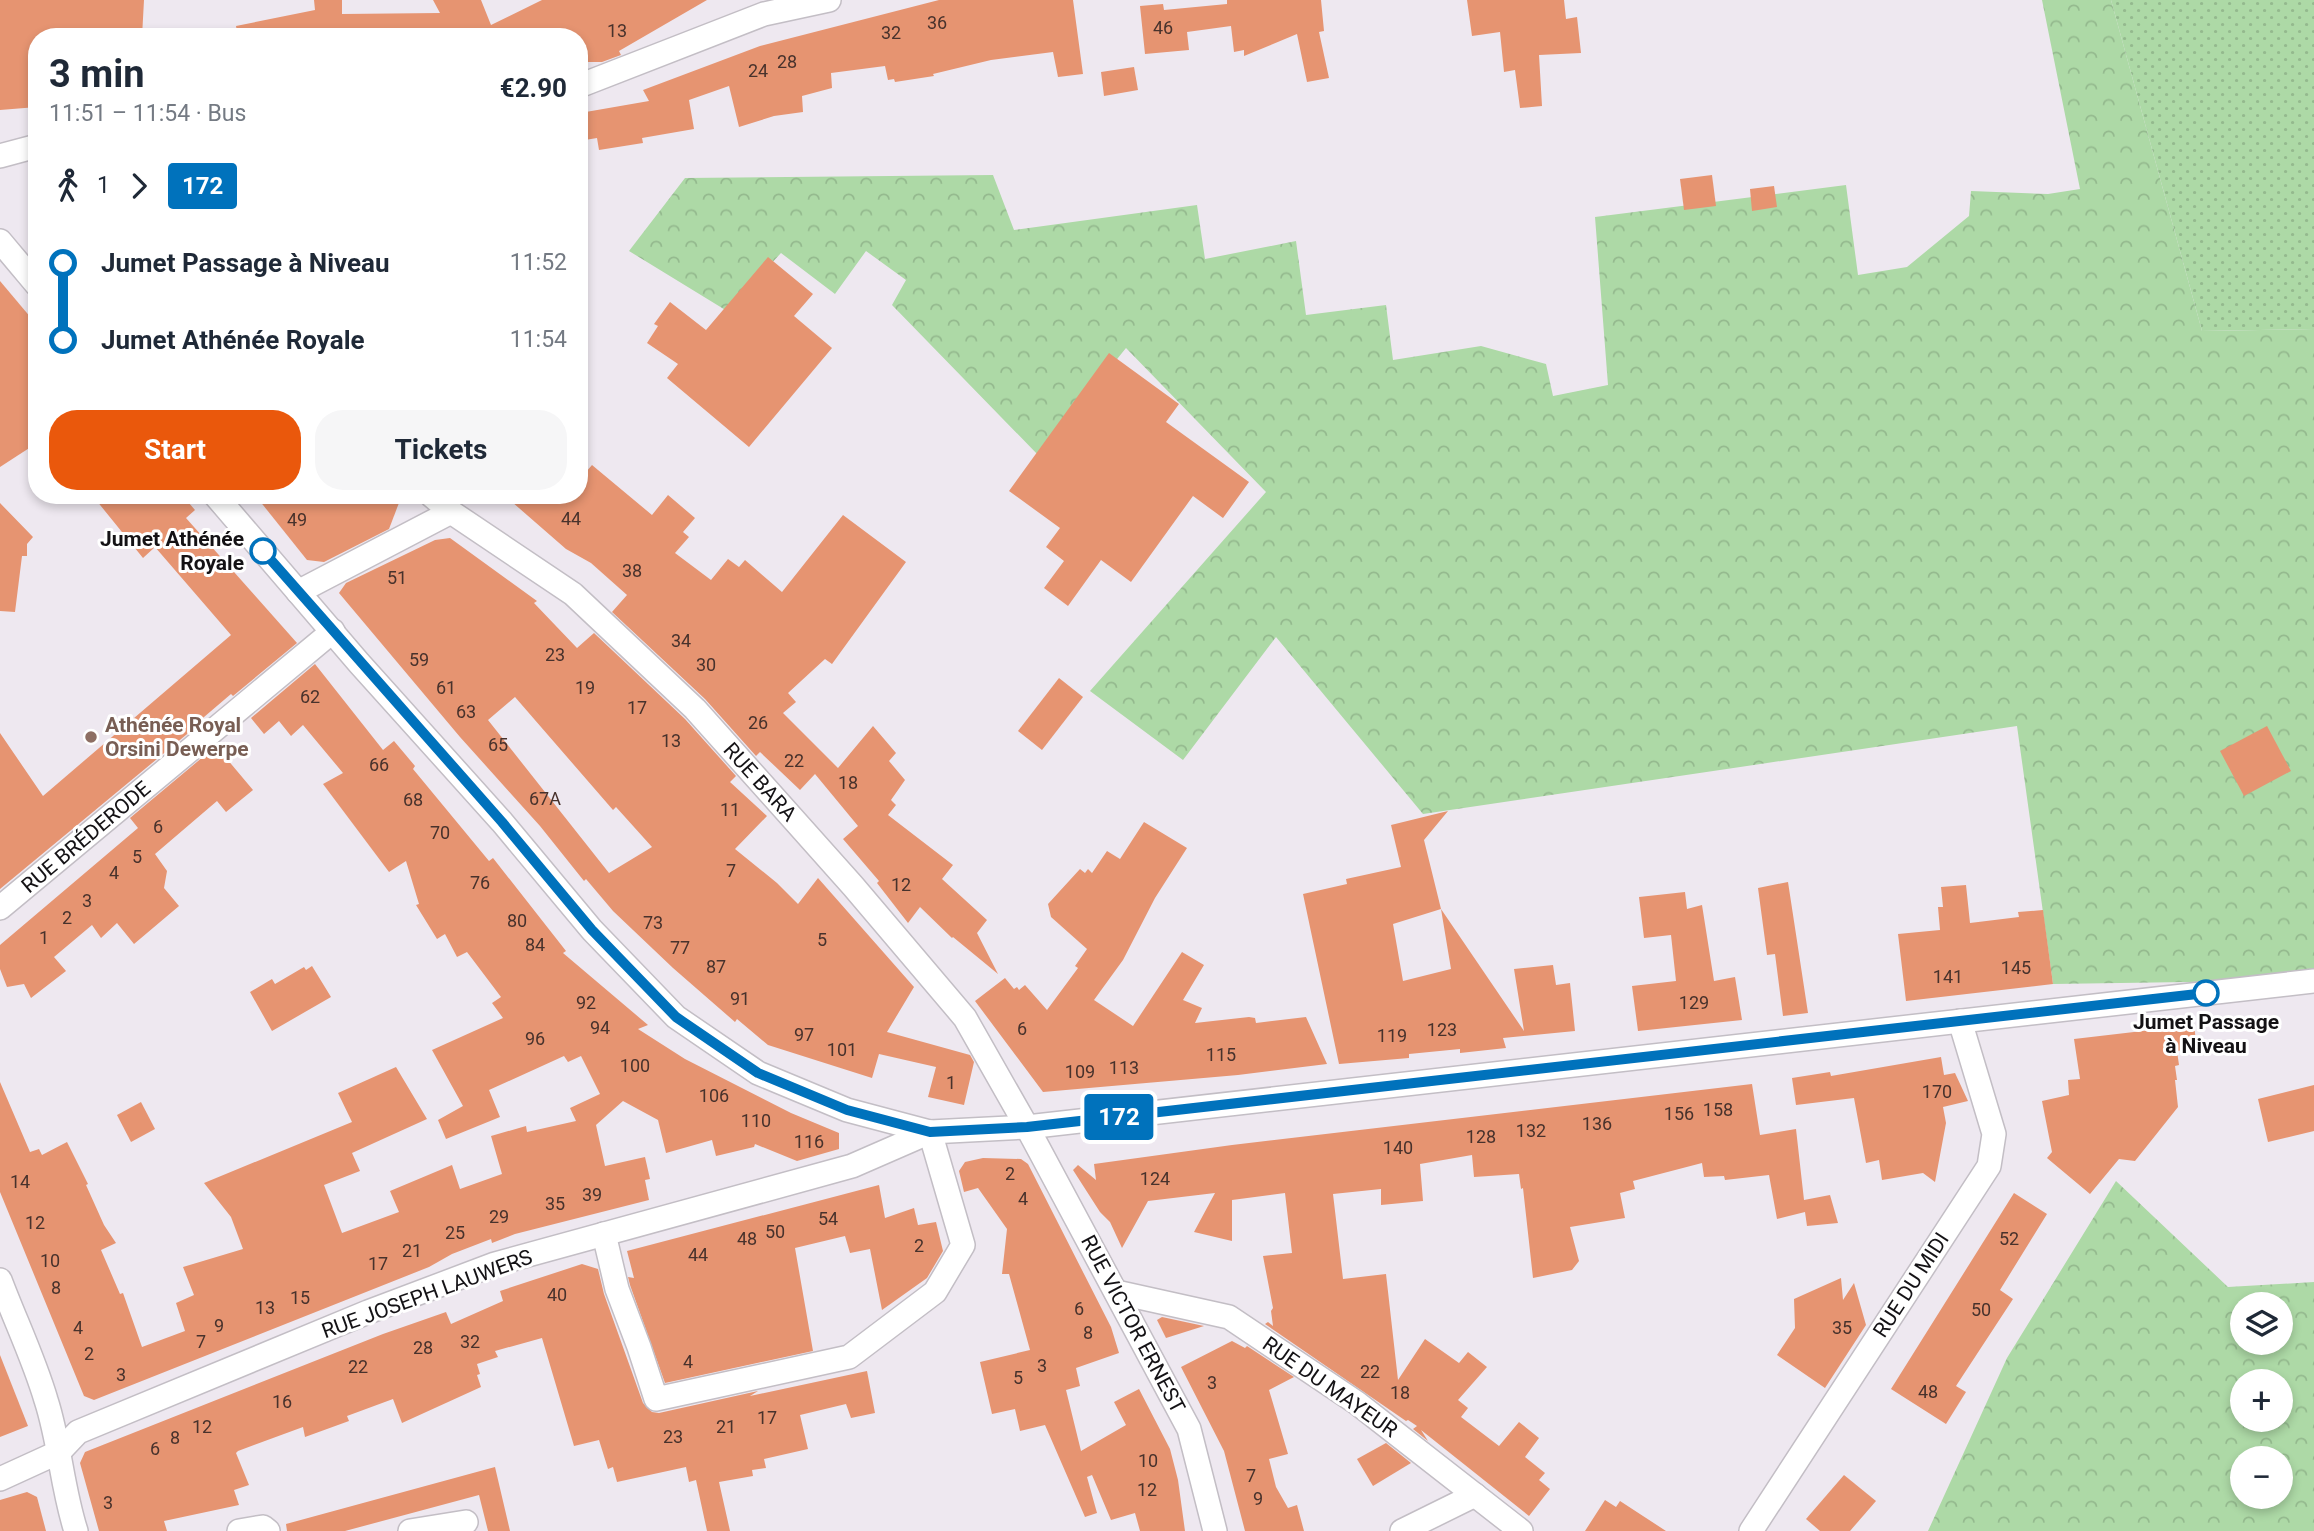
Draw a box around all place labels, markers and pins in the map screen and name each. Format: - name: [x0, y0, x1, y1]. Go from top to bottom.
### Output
- place label: Jumet Athénée Royale: [100, 527, 244, 575]
- marker: Jumet Athénée Royale: [250, 538, 276, 564]
- place label: Athénée Royal Orsini Dewerpe: [105, 713, 249, 761]
- marker: Athénée Royal Orsini Dewerpe: [83, 729, 99, 745]
- marker: Jumet Passage à Niveau: [2193, 980, 2219, 1006]
- place label: Jumet Passage à Niveau: [2133, 1010, 2279, 1058]

